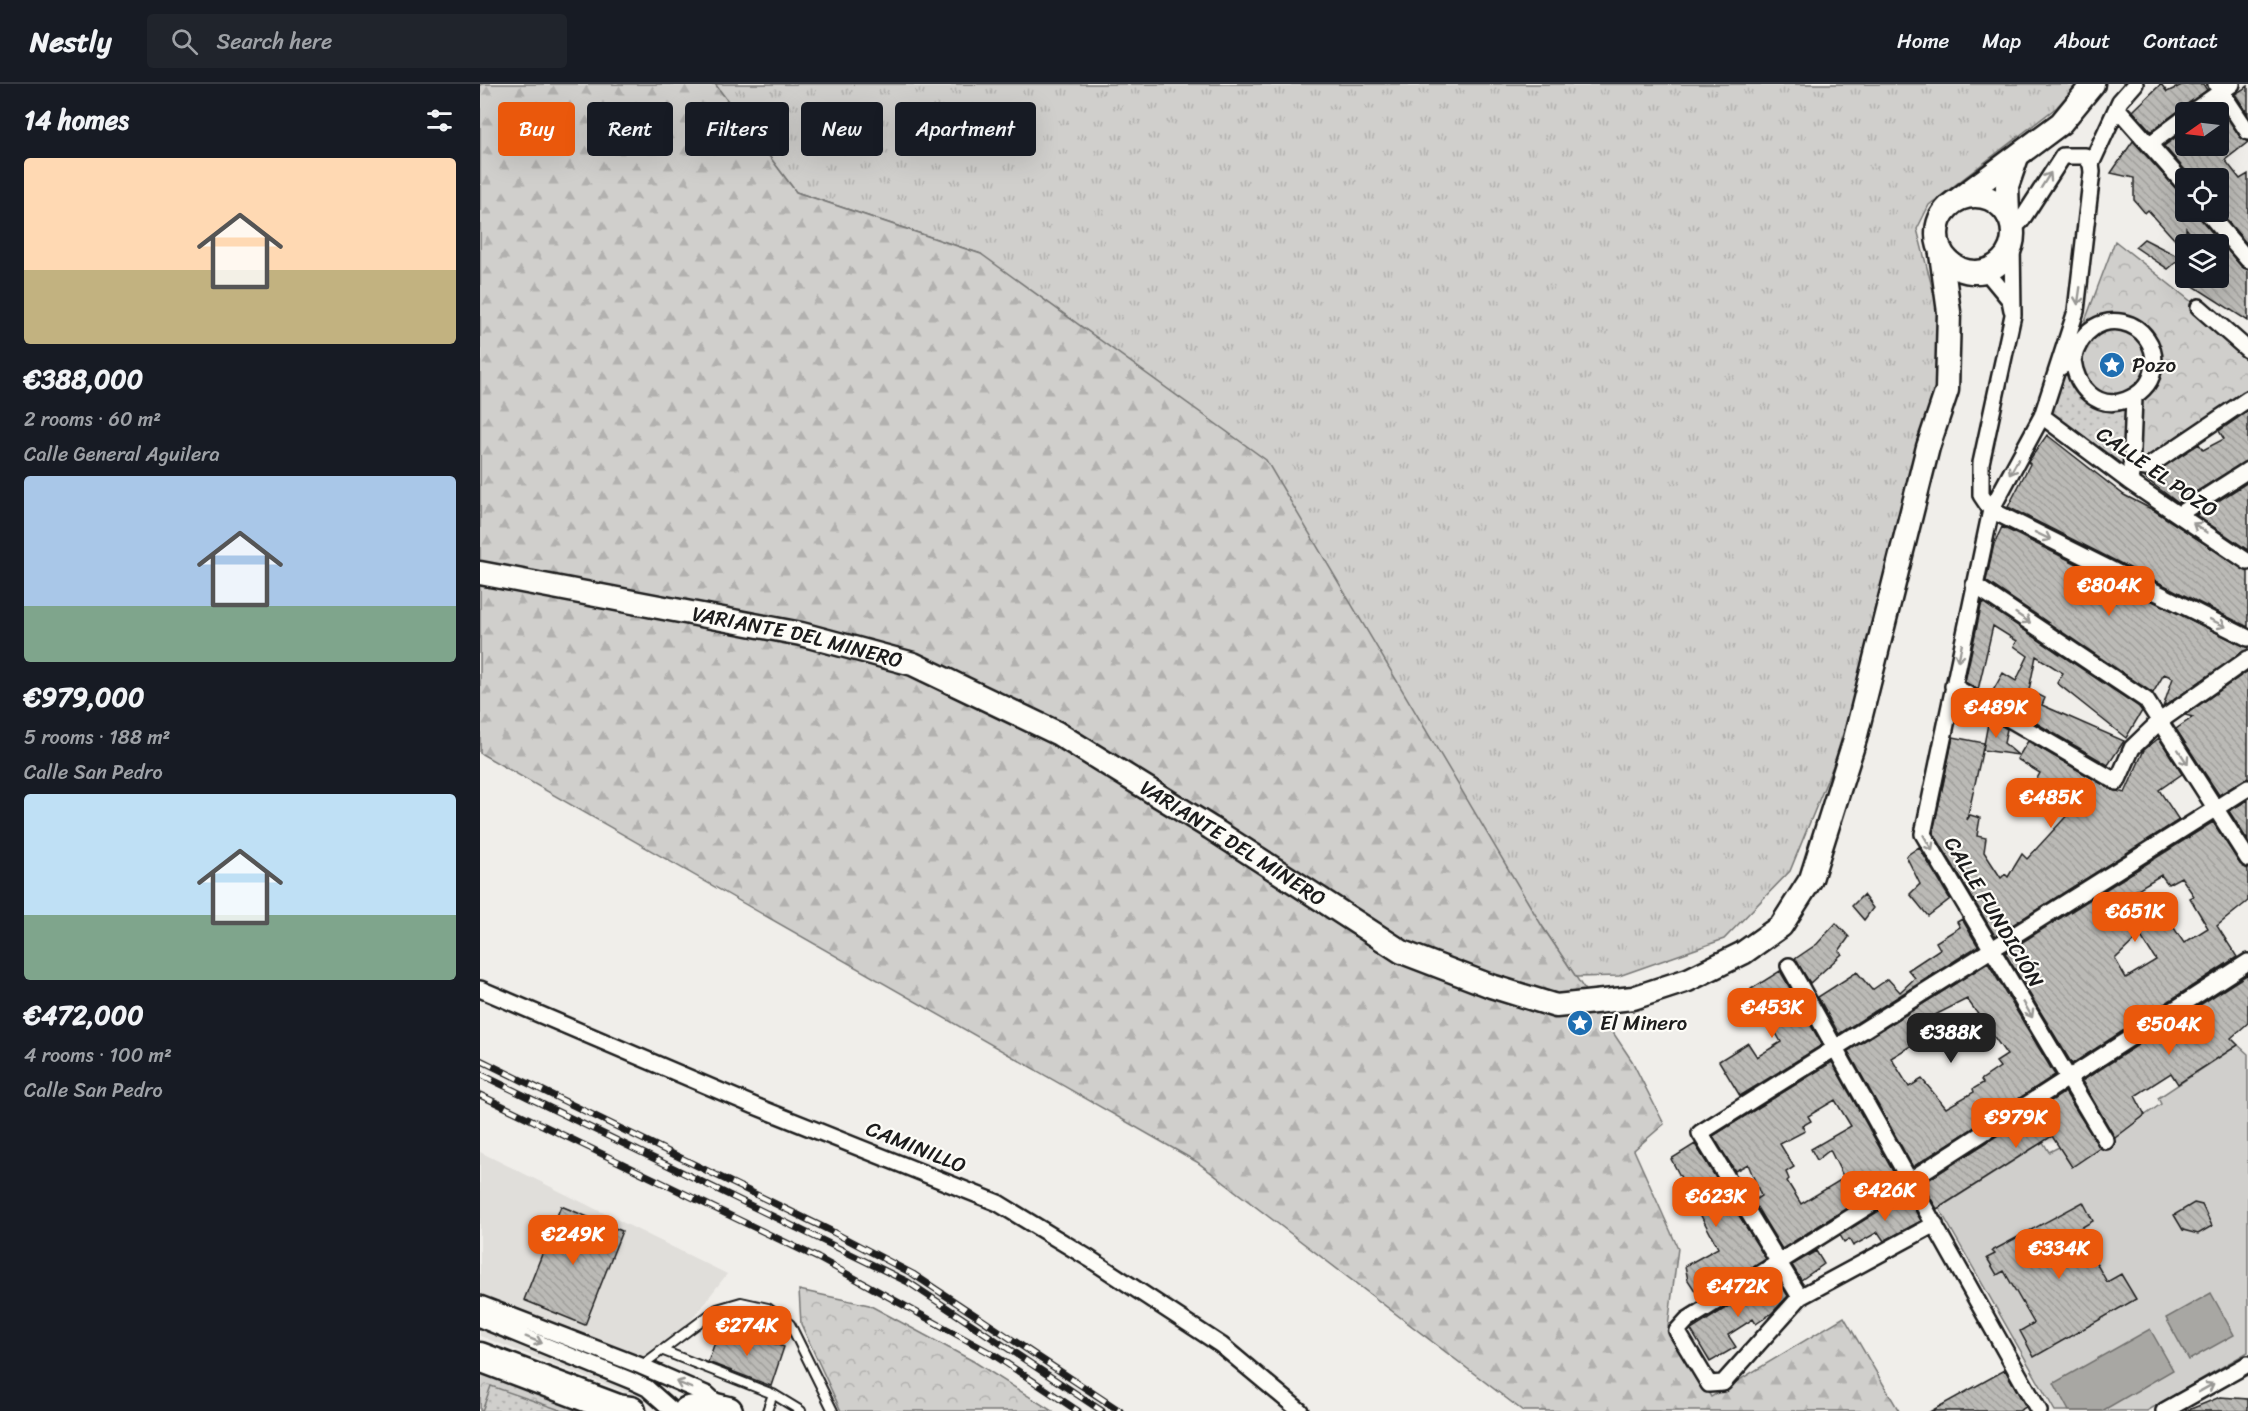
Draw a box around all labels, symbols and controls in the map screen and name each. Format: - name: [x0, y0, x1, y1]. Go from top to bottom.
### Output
- search box: [147, 14, 567, 68]
- text: Nestly: [30, 17, 111, 66]
- text: Search here: [216, 22, 332, 61]
- text: Home: [1897, 22, 1949, 60]
- text: Map: [1982, 22, 2021, 60]
- text: About: [2054, 22, 2111, 60]
- text: Contact: [2144, 22, 2218, 60]
- icon: search: [168, 25, 201, 58]
- text: 14 homes: [24, 97, 129, 143]
- chip: Buy: [498, 102, 575, 156]
- chip: Rent: [587, 102, 673, 156]
- chip: Filters: [685, 102, 789, 156]
- chip: New: [801, 102, 883, 156]
- chip: Apartment: [895, 102, 1036, 156]
- north arrow: [2175, 102, 2229, 156]
- map controls: [2175, 102, 2229, 288]
- icon: filters: [423, 104, 456, 137]
- button: locate: [2175, 168, 2229, 222]
- one-way arrow: [2040, 172, 2052, 189]
- icon: home: [186, 197, 294, 305]
- button: layers: [2175, 234, 2229, 288]
- one-way arrow: [2073, 285, 2084, 305]
- place label: Pozo: [2132, 346, 2176, 384]
- place icon: Pozo: [2097, 350, 2127, 380]
- text: €388,000: [24, 356, 143, 402]
- text: 2 rooms · 60 m²: [24, 402, 161, 437]
- street label: CALLE EL POZO: [2088, 416, 2226, 528]
- text: Calle General Aguilera: [24, 437, 219, 472]
- one-way arrow: [2008, 458, 2019, 476]
- icon: home: [186, 515, 294, 623]
- one-way arrow: [2193, 522, 2209, 534]
- one-way arrow: [2034, 531, 2052, 542]
- pin: €804K: [2067, 566, 2151, 617]
- text: €804K: [2078, 568, 2140, 603]
- street label: VARIANTE DEL MINERO: [689, 595, 907, 679]
- one-way arrow: [2014, 612, 2030, 624]
- one-way arrow: [2209, 617, 2227, 629]
- one-way arrow: [1953, 643, 1965, 662]
- text: €979,000: [24, 674, 144, 720]
- pin: €489K: [1954, 688, 2038, 739]
- text: €489K: [1965, 690, 2027, 725]
- text: 5 rooms · 188 m²: [24, 720, 170, 755]
- one-way arrow: [2177, 748, 2189, 764]
- text: Calle San Pedro: [24, 755, 163, 790]
- street label: VARIANTE DEL MINERO: [1132, 769, 1334, 917]
- pin: €485K: [2009, 778, 2093, 829]
- text: €485K: [2020, 780, 2082, 815]
- street label: CALLE FUNDICIÓN: [1933, 829, 2055, 996]
- icon: home: [186, 833, 294, 941]
- one-way arrow: [1922, 834, 1934, 851]
- pin: €651K: [2093, 892, 2177, 943]
- text: €651K: [2106, 894, 2164, 929]
- pin: €453K: [1730, 988, 1814, 1039]
- text: €453K: [1741, 990, 1803, 1025]
- text: €472,000: [24, 992, 144, 1038]
- one-way arrow: [2022, 1001, 2034, 1018]
- place label: El Minero: [1600, 1004, 1687, 1042]
- pin: €504K: [2127, 1005, 2211, 1056]
- text: €504K: [2138, 1007, 2200, 1042]
- place icon: El Minero: [1565, 1008, 1595, 1038]
- pin: €388K: [1909, 1013, 1993, 1064]
- text: €388K: [1921, 1015, 1981, 1050]
- text: 4 rooms · 100 m²: [24, 1038, 172, 1073]
- text: Calle San Pedro: [24, 1073, 163, 1108]
- pin: €979K: [1974, 1098, 2058, 1149]
- text: €979K: [1985, 1100, 2047, 1135]
- street label: CAMINILLO: [860, 1110, 972, 1184]
- pin: €426K: [1843, 1171, 1927, 1222]
- text: €426K: [1855, 1173, 1915, 1208]
- pin: €623K: [1674, 1177, 1758, 1228]
- text: €623K: [1686, 1179, 1746, 1214]
- pin: €249K: [531, 1215, 615, 1266]
- text: €249K: [542, 1217, 604, 1252]
- pin: €334K: [2017, 1229, 2101, 1280]
- text: €334K: [2029, 1231, 2089, 1266]
- pin: €472K: [1696, 1267, 1780, 1318]
- text: €472K: [1708, 1269, 1768, 1304]
- pin: €274K: [705, 1306, 789, 1357]
- text: €274K: [717, 1308, 777, 1343]
- one-way arrow: [525, 1335, 543, 1346]
- one-way arrow: [676, 1379, 694, 1390]
- one-way arrow: [2197, 1381, 2214, 1393]

